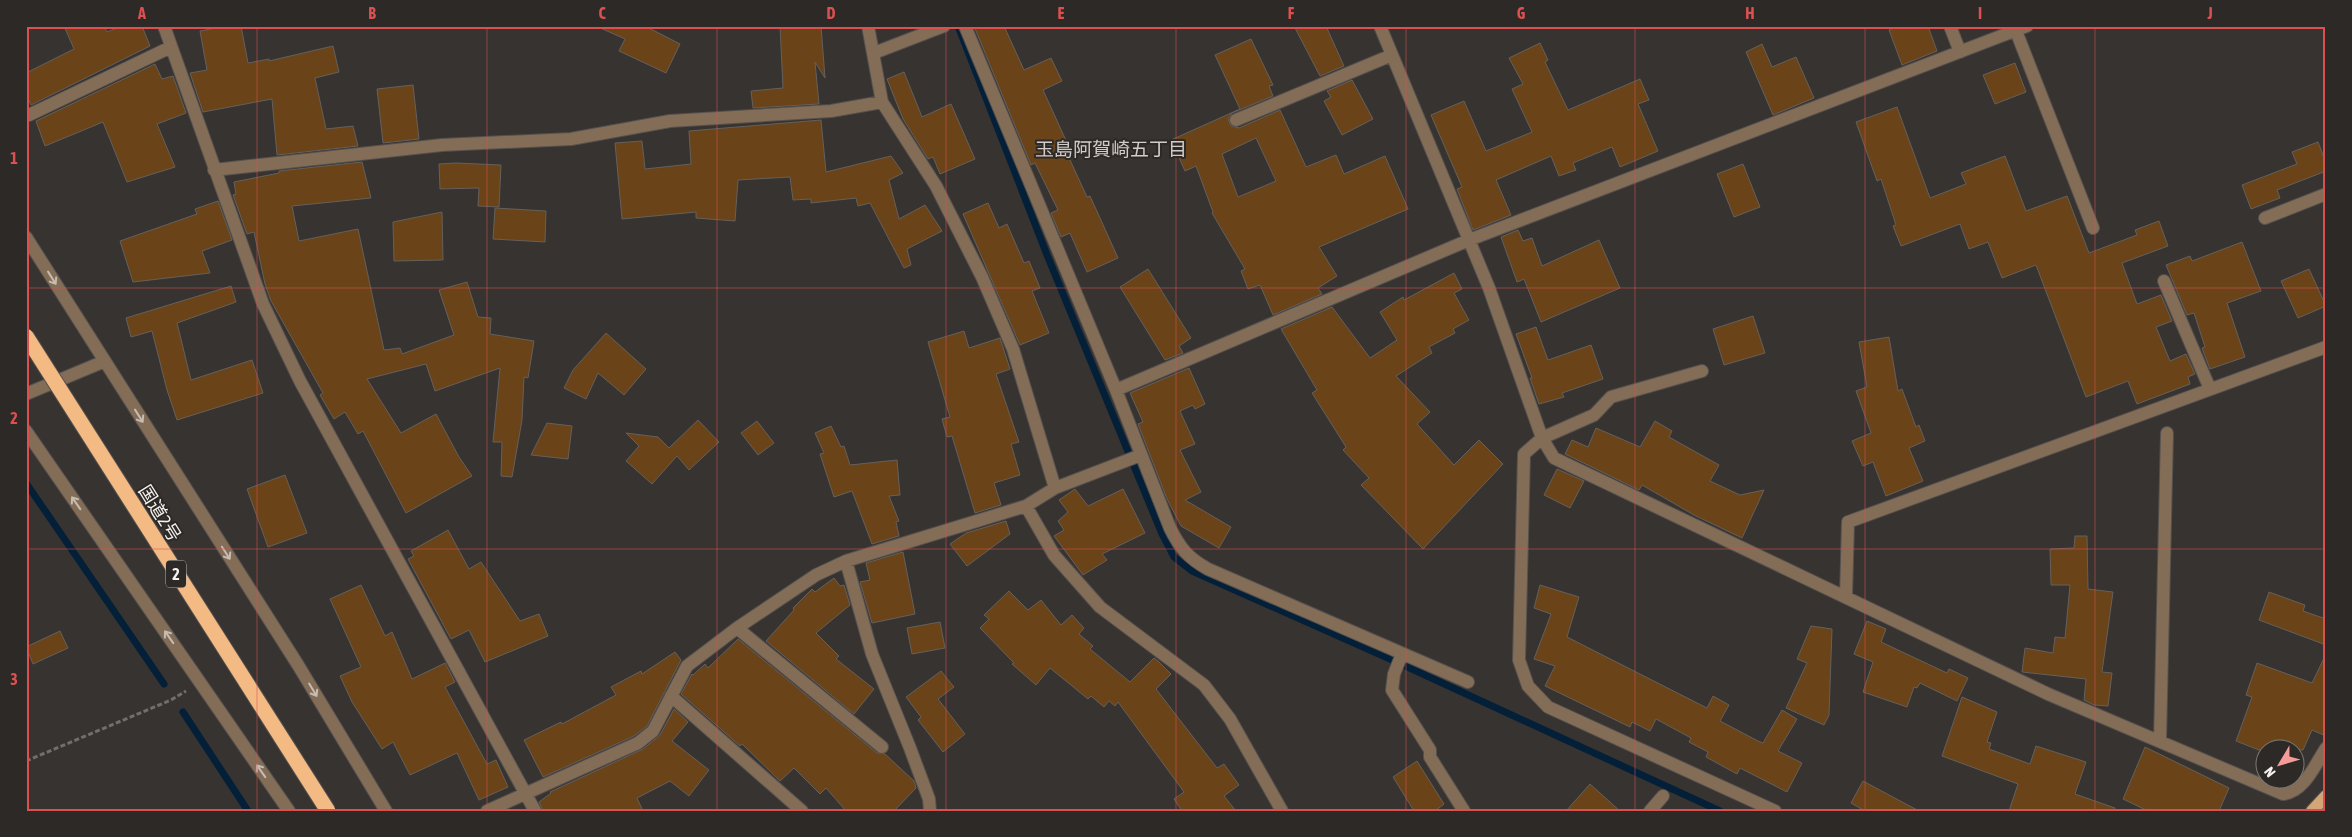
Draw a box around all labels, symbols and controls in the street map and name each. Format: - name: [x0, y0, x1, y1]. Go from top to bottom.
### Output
- text: A: [137, 4, 146, 22]
- text: B: [368, 4, 376, 22]
- text: C: [598, 4, 606, 22]
- text: D: [827, 4, 836, 22]
- text: E: [1058, 4, 1065, 22]
- text: F: [1288, 4, 1295, 22]
- text: G: [1517, 4, 1526, 22]
- text: H: [1745, 4, 1755, 22]
- text: I: [1978, 4, 1982, 22]
- text: J: [2206, 4, 2213, 22]
- district label: 玉島阿賀崎五丁目: [1035, 138, 1187, 160]
- text: 1: [10, 149, 18, 167]
- one-way arrow: [48, 271, 58, 285]
- one-way arrow: [134, 408, 144, 422]
- text: 2: [10, 409, 18, 427]
- street label: 国道2号: [135, 481, 185, 545]
- one-way arrow: [71, 497, 81, 511]
- one-way arrow: [222, 545, 232, 559]
- road number: 2: [166, 560, 186, 588]
- one-way arrow: [164, 630, 174, 644]
- text: 3: [10, 670, 18, 688]
- one-way arrow: [309, 683, 319, 697]
- north arrow: [2254, 740, 2304, 790]
- one-way arrow: [256, 764, 266, 778]
- text: N: [2261, 764, 2279, 780]

